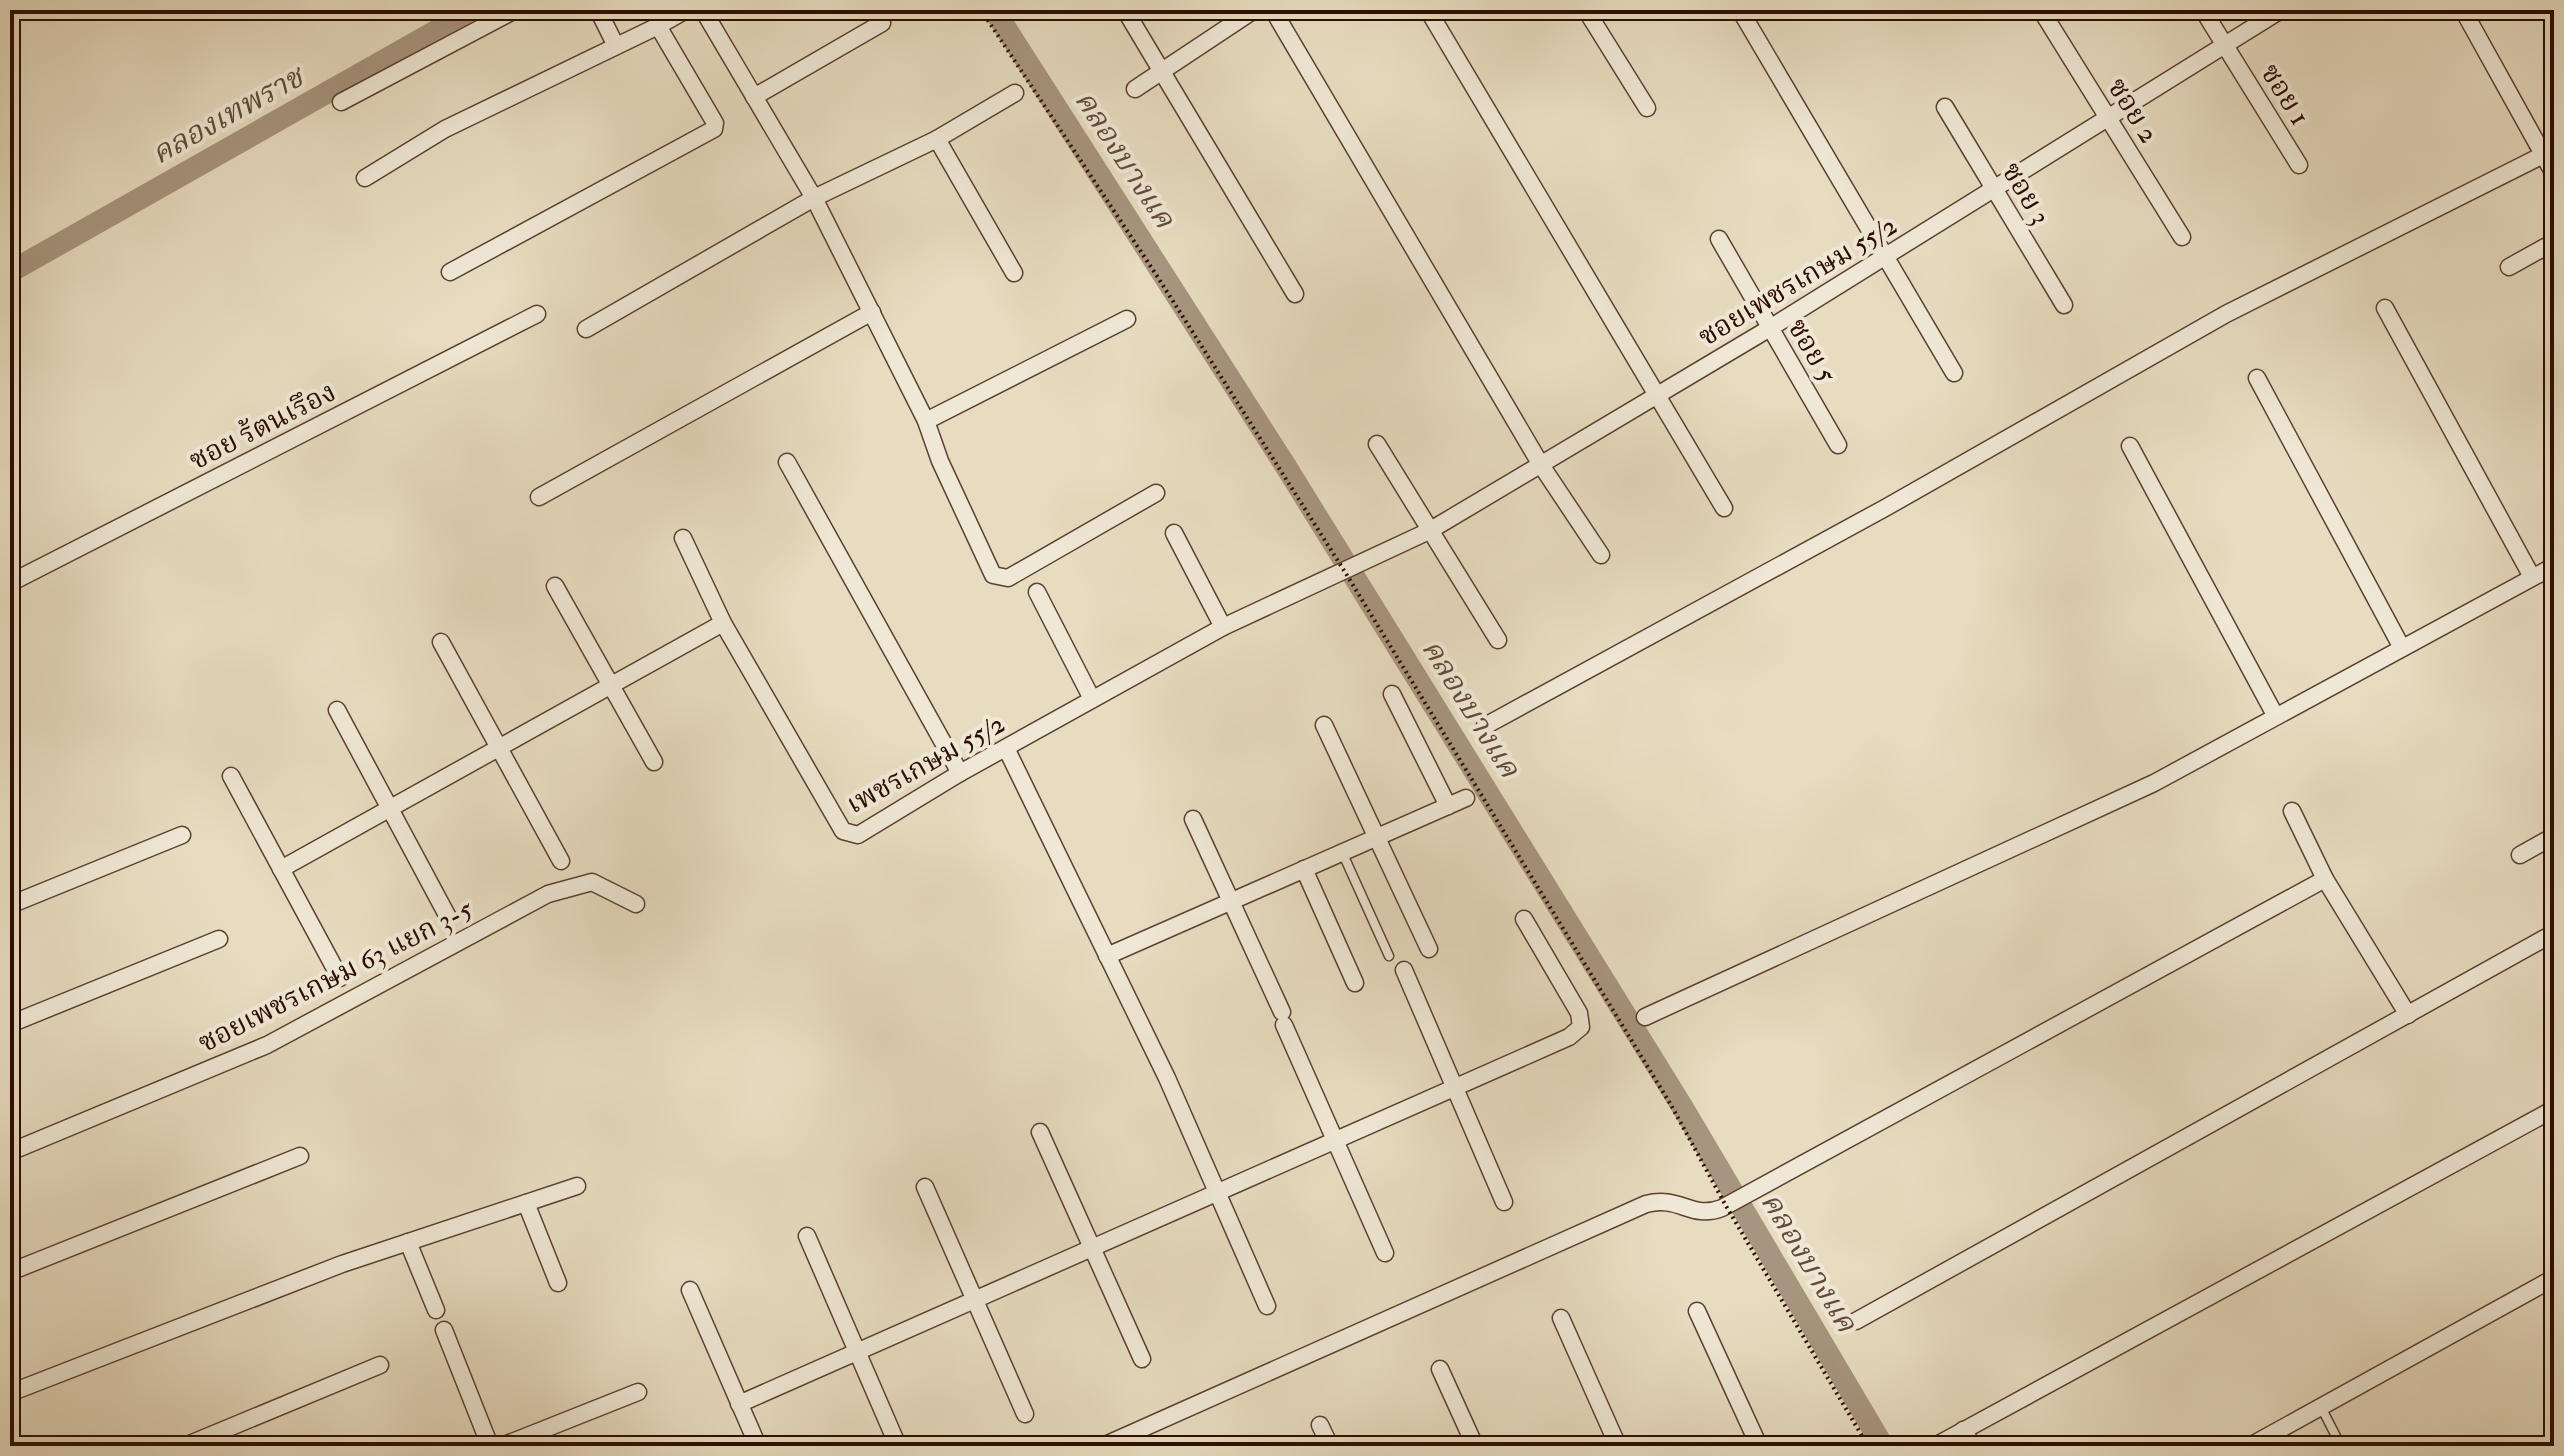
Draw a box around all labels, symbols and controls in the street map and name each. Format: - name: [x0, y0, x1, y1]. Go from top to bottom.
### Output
- water label: คลองเทพราช: [145, 57, 312, 172]
- street label: ซอย 1: [2252, 58, 2317, 132]
- street label: ซอย 2: [2099, 72, 2166, 150]
- water label: คลองบางแค: [1066, 84, 1183, 236]
- street label: ซอย 3: [1994, 156, 2058, 231]
- street label: ซอยเพชรเกษม 55/2: [1692, 208, 1904, 354]
- street label: ซอย 5: [1779, 312, 1844, 390]
- street label: ซอย ร้ตนเรึอง: [183, 374, 342, 478]
- water label: คลองบางแค: [1413, 632, 1528, 785]
- street label: เพชรเกษม 55/2: [840, 706, 1011, 822]
- street label: ซอยเพชรเกษม 63 แยก 3-5: [192, 892, 480, 1061]
- water label: คลองบางแค: [1752, 1186, 1865, 1340]

